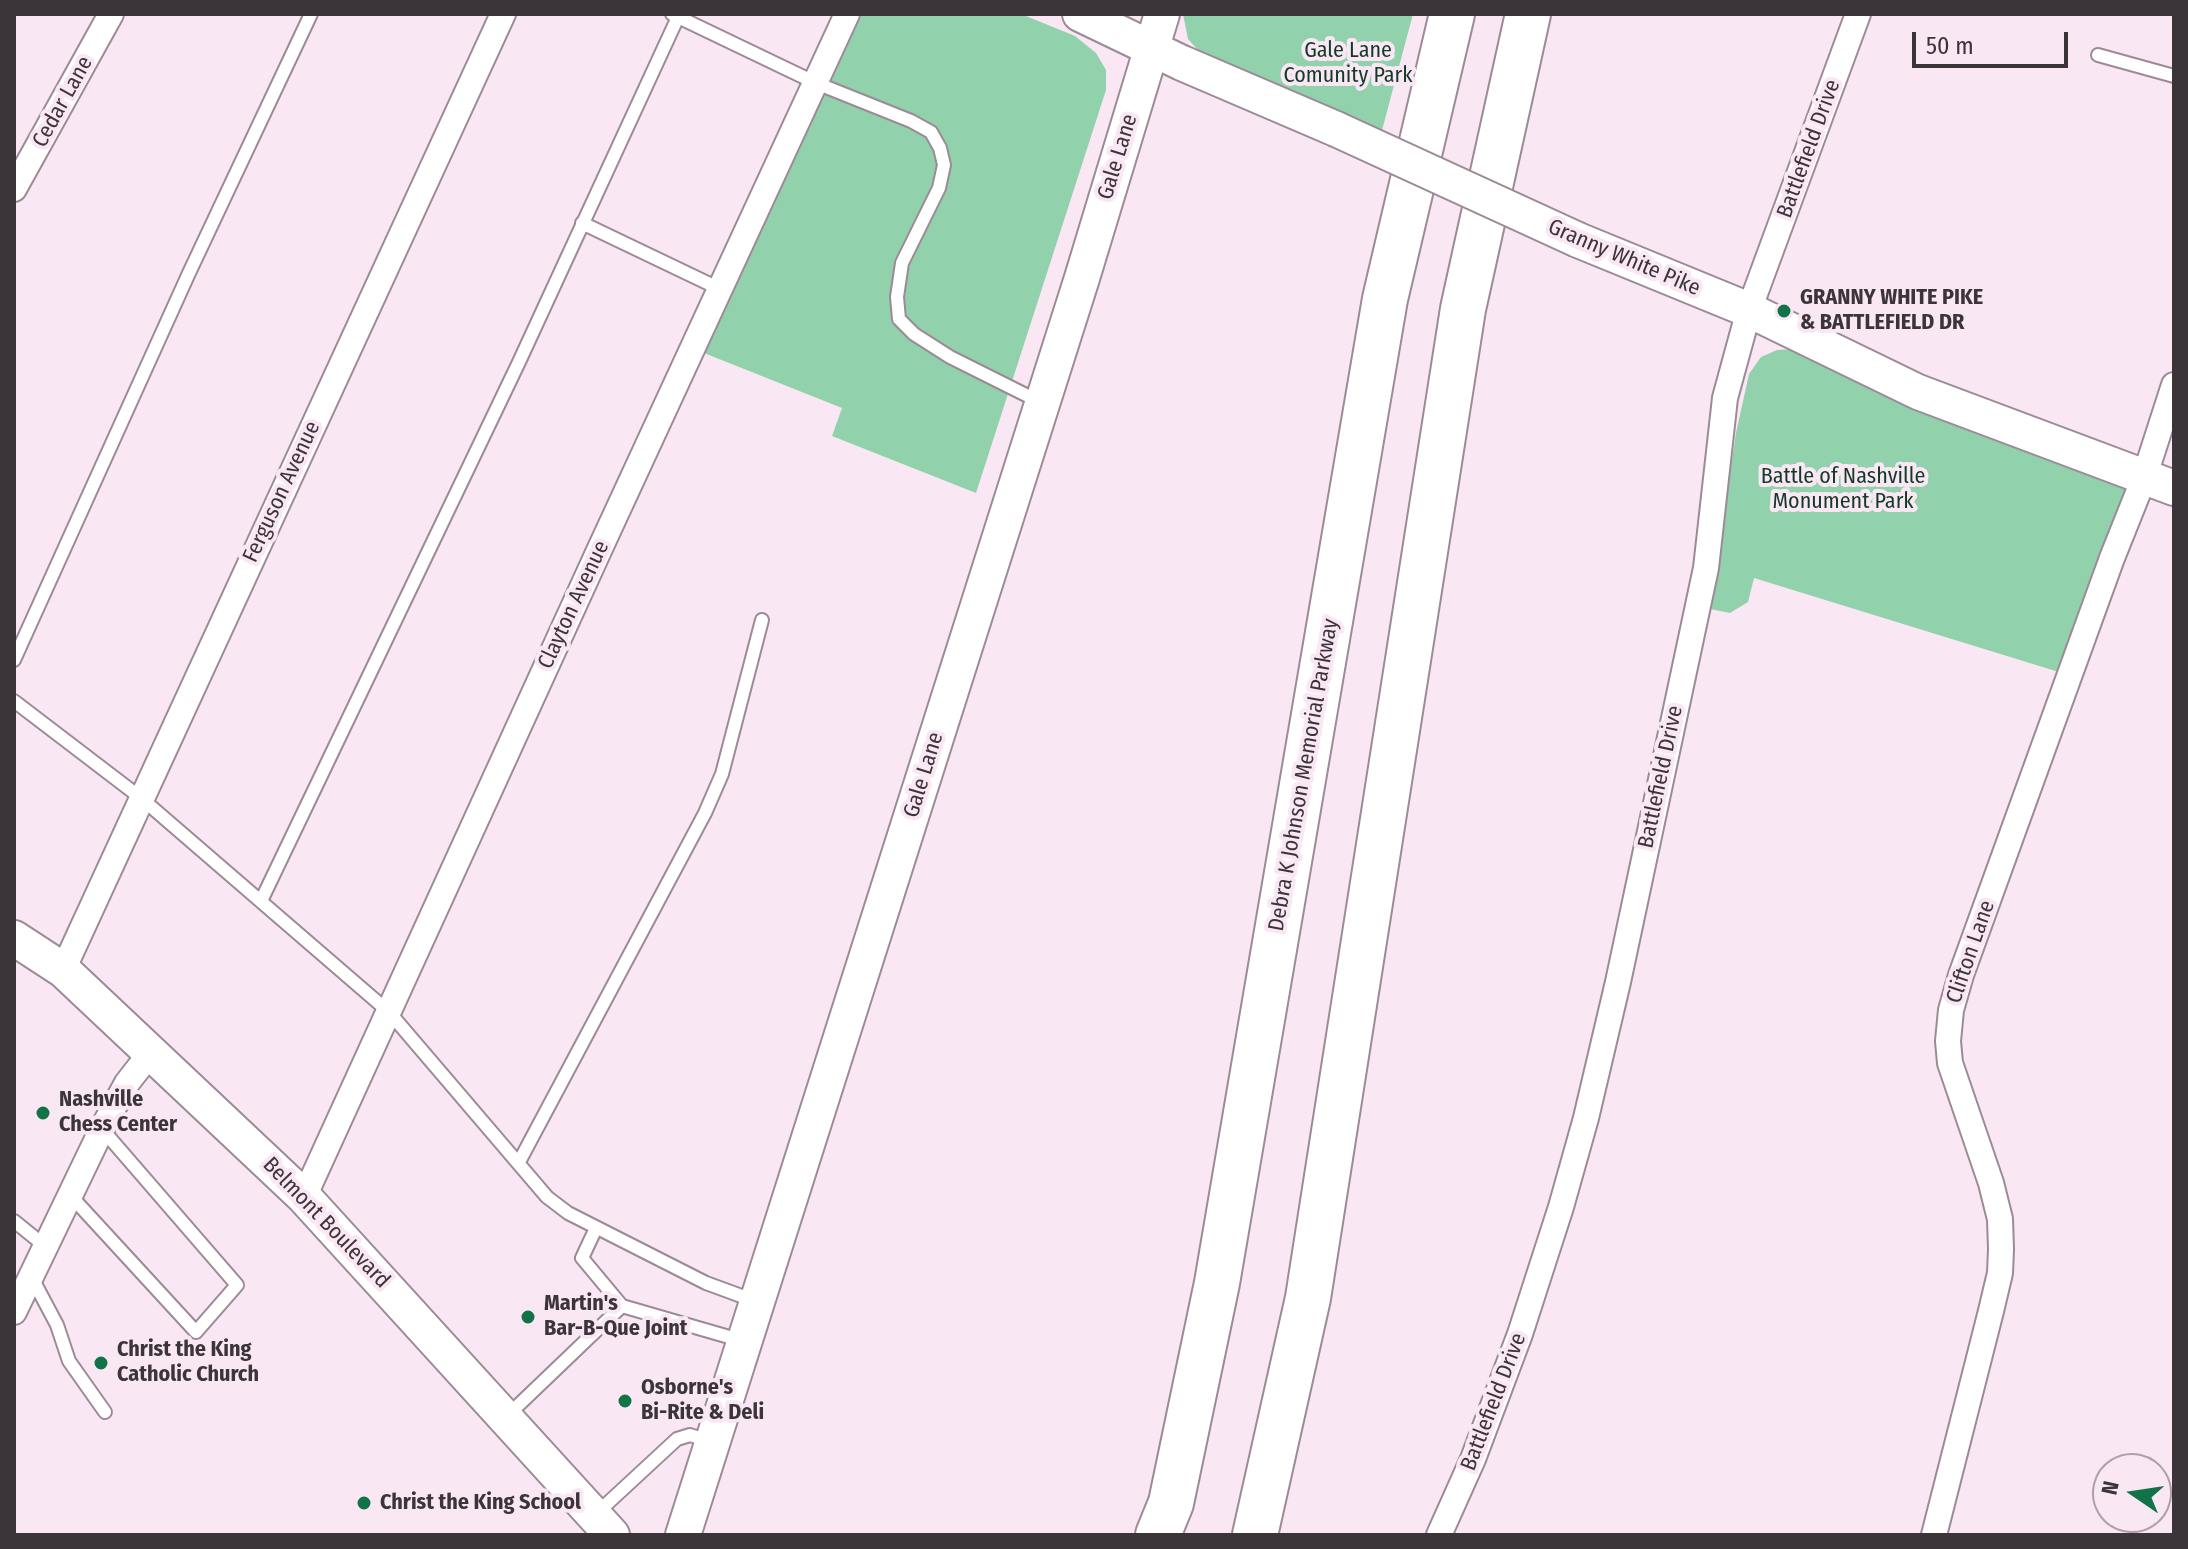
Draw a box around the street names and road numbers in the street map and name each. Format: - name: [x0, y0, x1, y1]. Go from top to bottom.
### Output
- street label: Cedar Lane: [27, 52, 99, 152]
- street label: Battlefield Drive: [1772, 76, 1846, 222]
- street label: Gale Lane: [1093, 111, 1143, 203]
- street label: Granny White Pike: [1544, 214, 1704, 302]
- street label: Ferguson Avenue: [238, 417, 326, 567]
- street label: Clayton Avenue: [533, 537, 615, 673]
- street label: Debra K Johnson Memorial Parkway: [1263, 617, 1345, 933]
- street label: Battlefield Drive: [1633, 703, 1689, 851]
- street label: Gale Lane: [899, 729, 949, 821]
- street label: Clifton Lane: [1941, 897, 2001, 1007]
- street label: Belmont Boulevard: [257, 1152, 395, 1294]
- street label: Battlefield Drive: [1456, 1330, 1532, 1474]

